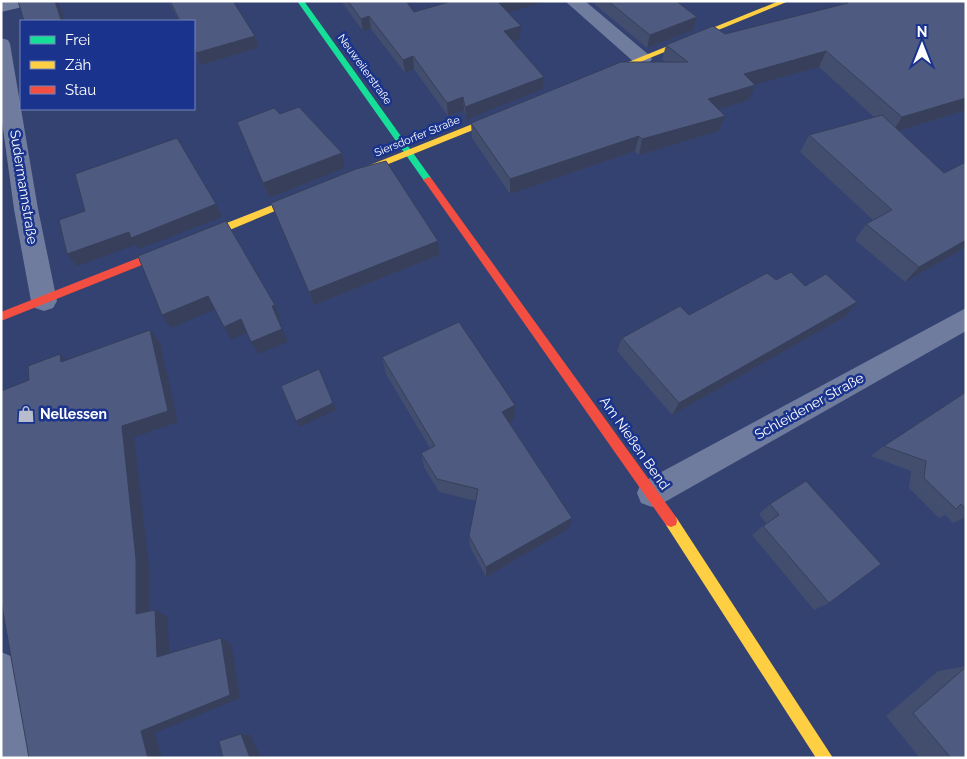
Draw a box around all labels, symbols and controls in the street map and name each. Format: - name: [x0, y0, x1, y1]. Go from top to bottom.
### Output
- legend: [20, 20, 195, 110]
- north arrow: [897, 20, 947, 70]
- text: N: [917, 24, 927, 40]
- text: Frei: [65, 31, 90, 49]
- street label: Neuweilerstraße: [335, 32, 395, 107]
- text: Zäh: [65, 56, 91, 74]
- text: Stau: [65, 81, 96, 99]
- street label: Siersdorfer Straße: [373, 113, 462, 160]
- street label: Sudermannstraße: [7, 129, 41, 245]
- street label: Schleidener Straße: [752, 369, 866, 443]
- street label: Am Nießen Bend: [597, 393, 673, 493]
- shop icon: Nellessen: [16, 404, 36, 424]
- place label: Nellessen: [40, 406, 107, 422]

